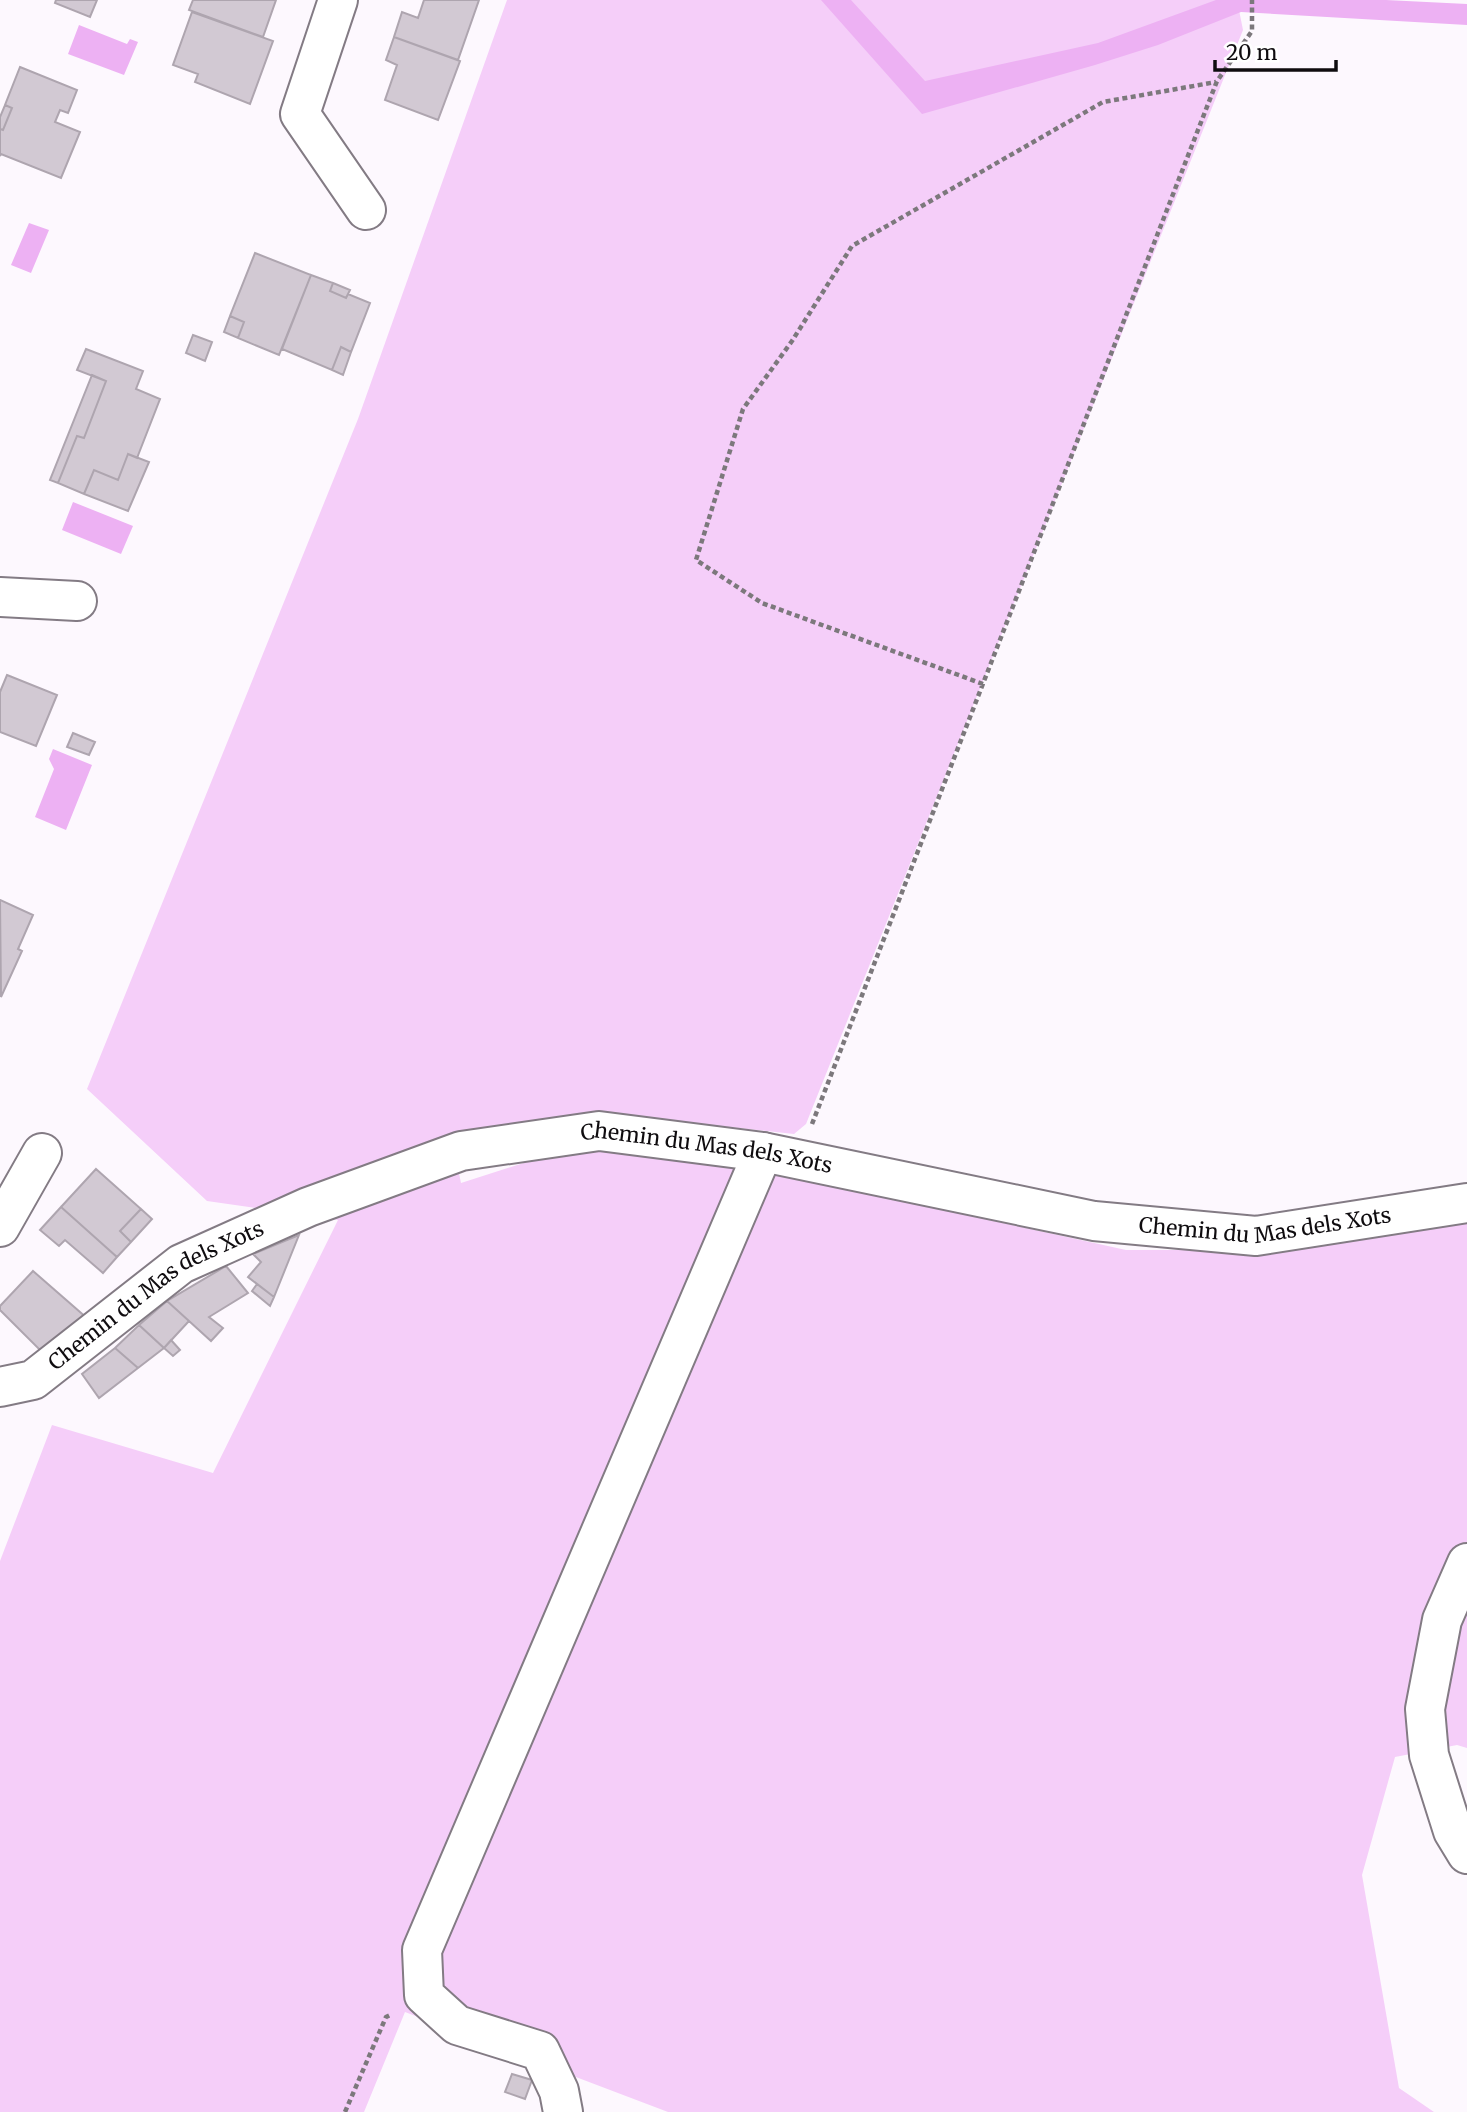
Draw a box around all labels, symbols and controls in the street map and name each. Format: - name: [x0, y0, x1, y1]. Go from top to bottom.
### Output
- scale bar: [1215, 28, 1336, 72]
- text: 20 m: [1226, 39, 1278, 66]
- street label: Chemin du Mas dels Xots: [579, 1117, 835, 1179]
- street label: Chemin du Mas dels Xots: [1138, 1201, 1393, 1249]
- street label: Chemin du Mas dels Xots: [43, 1215, 268, 1376]

